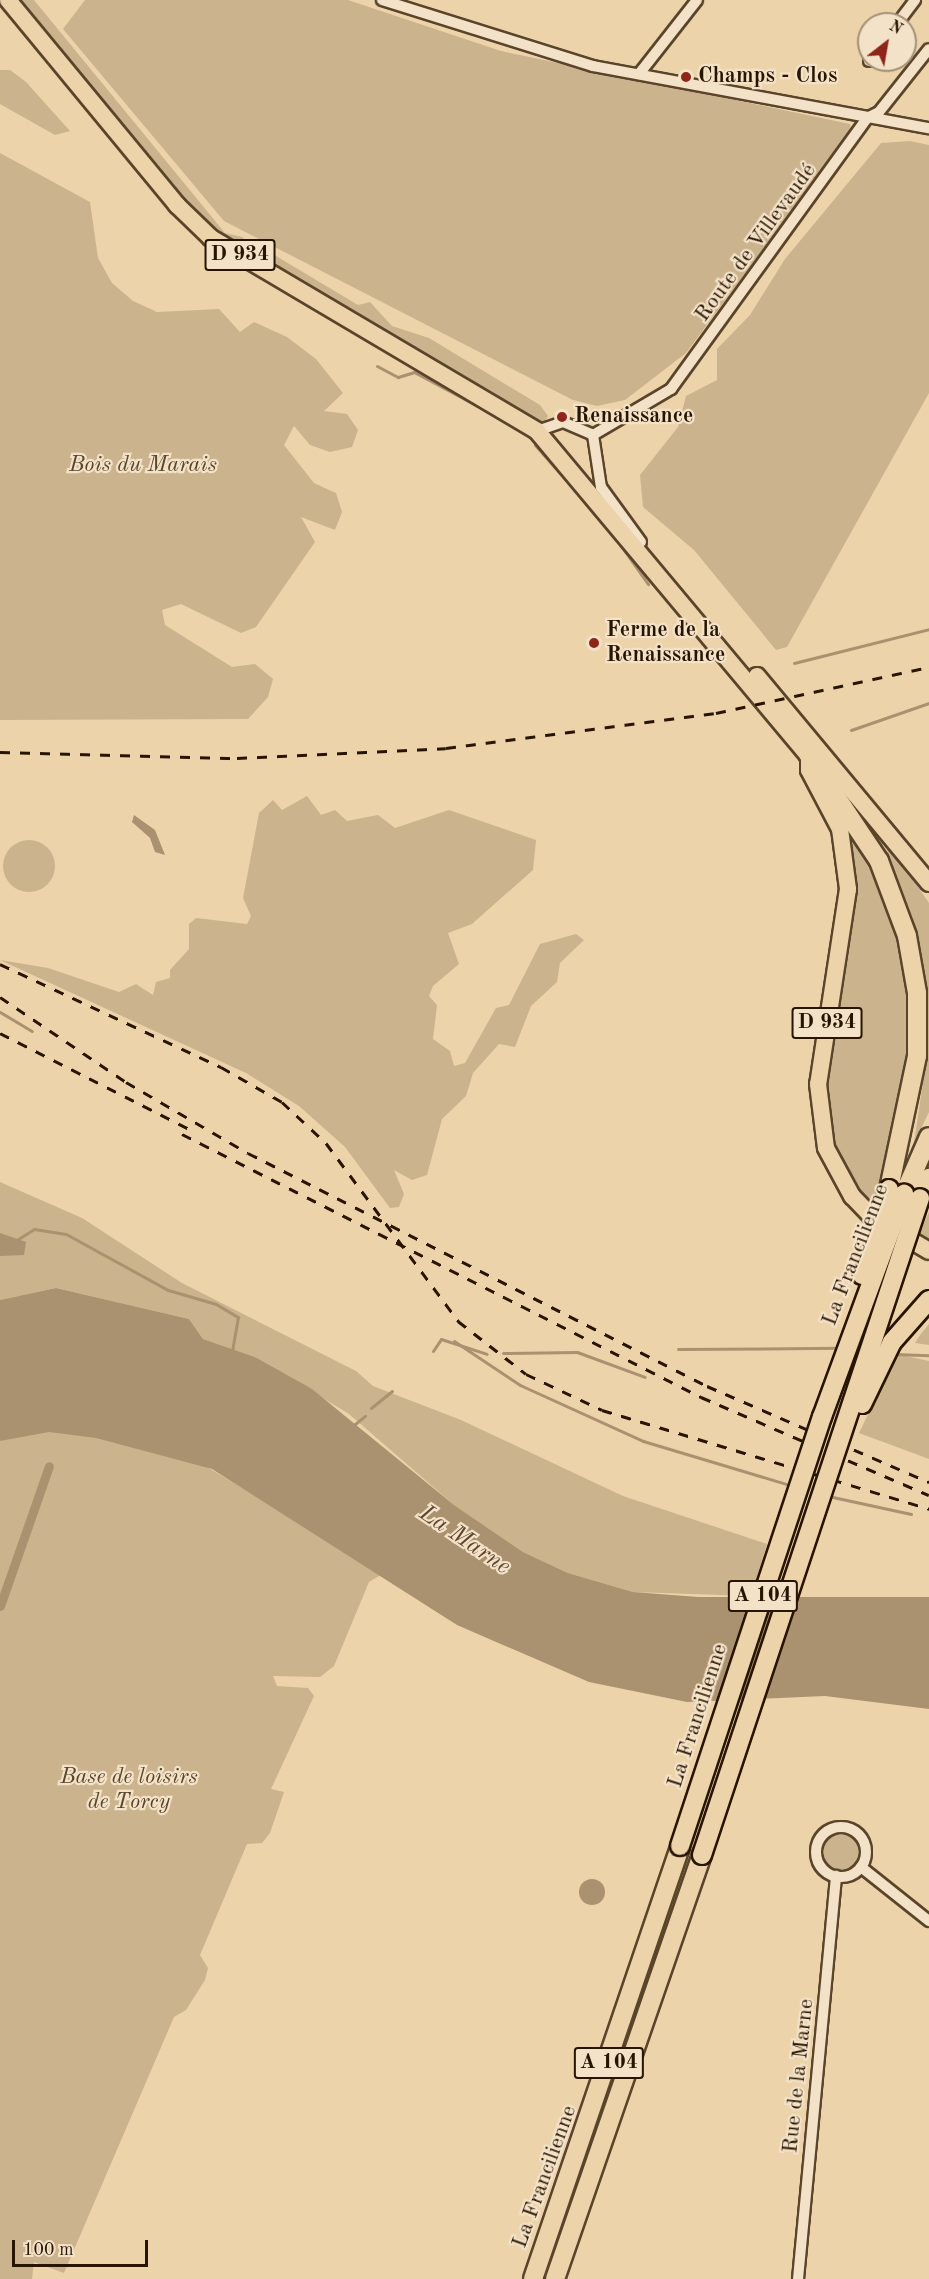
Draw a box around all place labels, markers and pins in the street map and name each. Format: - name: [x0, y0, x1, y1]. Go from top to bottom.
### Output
- place label: Champs - Clos: [698, 64, 837, 90]
- marker: Champs - Clos: [679, 70, 693, 84]
- place label: Renaissance: [574, 404, 693, 430]
- marker: Renaissance: [555, 410, 569, 424]
- place label: Ferme de la Renaissance: [606, 617, 725, 668]
- marker: Ferme de la Renaissance: [587, 636, 601, 650]

